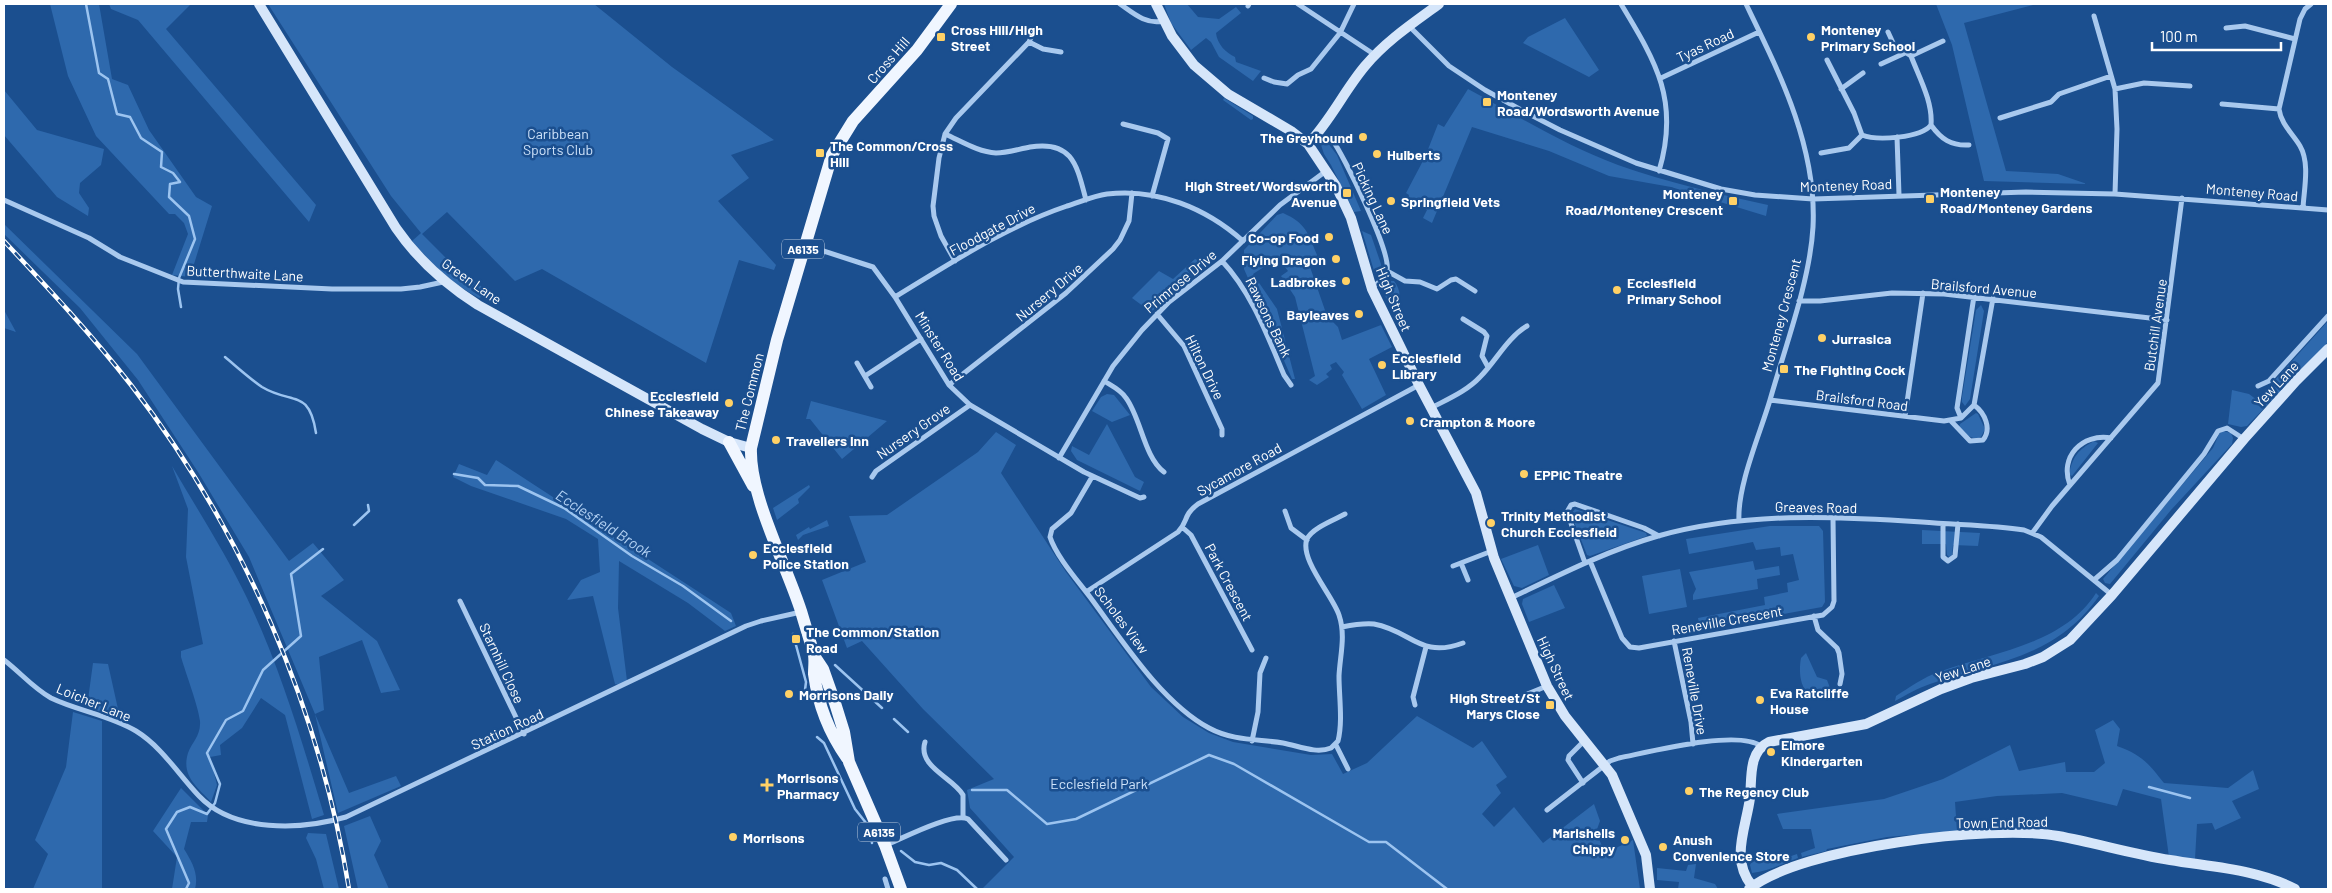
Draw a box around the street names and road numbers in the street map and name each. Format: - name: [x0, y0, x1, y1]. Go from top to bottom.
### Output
- street label: Tyas Road: [1674, 24, 1736, 66]
- street label: Cross Hill: [863, 33, 913, 87]
- street label: Picking Lane: [1349, 159, 1397, 237]
- street label: Monteney Road: [1799, 175, 1893, 195]
- street label: Monteney Road: [2205, 180, 2299, 204]
- street label: Floodgate Drive: [946, 199, 1038, 259]
- road number: A6135: [782, 240, 824, 258]
- street label: Primrose Drive: [1140, 246, 1220, 316]
- street label: Green Lane: [439, 254, 505, 308]
- street label: Monteney Crescent: [1758, 257, 1804, 373]
- street label: Nursery Drive: [1012, 259, 1086, 325]
- street label: Butterthwaite Lane: [186, 261, 304, 285]
- street label: High Street: [1373, 264, 1415, 334]
- street label: Rawsons Bank: [1242, 274, 1296, 360]
- street label: Brailsford Avenue: [1930, 275, 2038, 301]
- street label: Butchill Avenue: [2140, 278, 2170, 372]
- street label: Minster Road: [912, 308, 968, 384]
- street label: Hilton Drive: [1182, 332, 1228, 402]
- street label: The Common: [731, 351, 767, 433]
- street label: Yew Lane: [2250, 357, 2302, 411]
- street label: Brailsford Road: [1815, 386, 1909, 414]
- street label: Nursery Grove: [873, 399, 953, 463]
- street label: Sycamore Road: [1194, 439, 1284, 499]
- street label: Greaves Road: [1775, 498, 1857, 516]
- street label: Park Crescent: [1201, 540, 1257, 624]
- street label: Scholes View: [1091, 583, 1153, 657]
- street label: Reneville Crescent: [1670, 602, 1784, 638]
- street label: Starnhill Close: [476, 620, 528, 706]
- street label: High Street: [1534, 633, 1578, 703]
- street label: Reneville Drive: [1679, 646, 1711, 736]
- street label: Yew Lane: [1933, 652, 1993, 686]
- street label: Loicher Lane: [54, 679, 134, 725]
- street label: Station Road: [468, 705, 546, 753]
- street label: Town End Road: [1956, 813, 2048, 831]
- road number: A6135: [858, 822, 900, 842]

